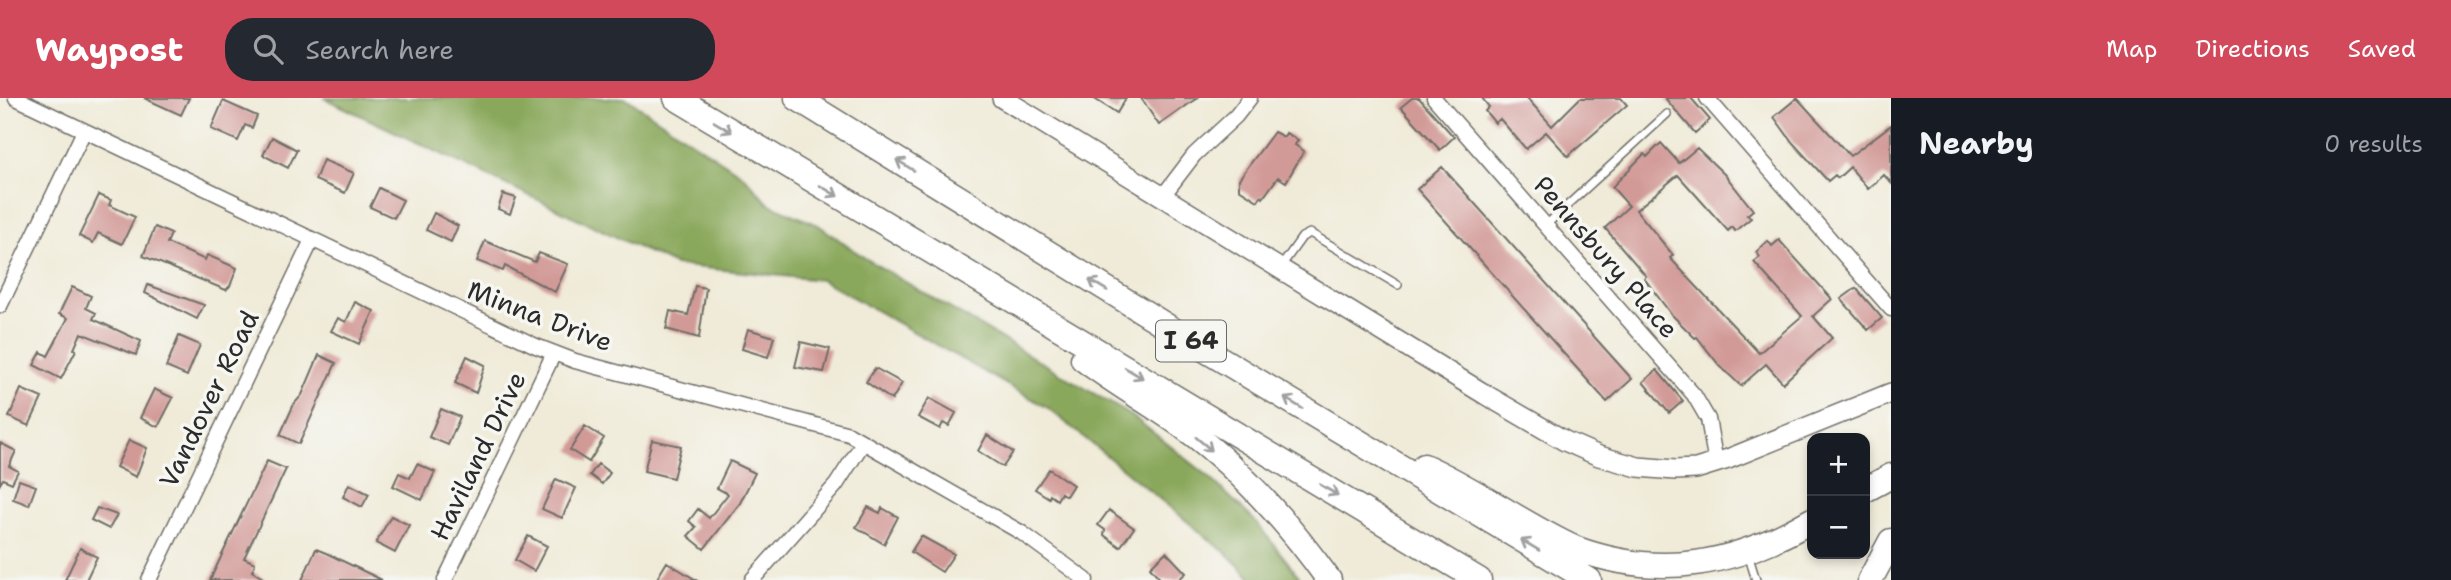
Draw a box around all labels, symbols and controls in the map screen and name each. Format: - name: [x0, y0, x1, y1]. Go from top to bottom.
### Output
- search box: [225, 18, 715, 81]
- text: Waypost: [35, 27, 183, 72]
- icon: search: [249, 30, 287, 68]
- text: Search here: [305, 32, 454, 67]
- text: Map: [2106, 33, 2157, 65]
- text: Directions: [2195, 33, 2310, 65]
- text: Saved: [2348, 33, 2416, 65]
- one-way arrow: [713, 120, 733, 134]
- text: Nearby: [1919, 123, 2034, 164]
- text: 0 results: [2324, 129, 2423, 159]
- one-way arrow: [895, 158, 915, 172]
- street label: Pennsbury Place: [1526, 168, 1687, 345]
- one-way arrow: [819, 184, 839, 198]
- street label: Minna Drive: [463, 272, 618, 359]
- one-way arrow: [1089, 277, 1109, 291]
- street label: Vandover Road: [150, 304, 267, 493]
- road number: I 64: [1156, 321, 1226, 362]
- street label: Haviland Drive: [422, 365, 534, 546]
- one-way arrow: [1123, 367, 1143, 381]
- one-way arrow: [1284, 395, 1304, 409]
- map controls: [1807, 433, 1870, 559]
- button: +: [1807, 433, 1870, 496]
- one-way arrow: [1195, 436, 1213, 452]
- one-way arrow: [1319, 483, 1339, 497]
- button: −: [1807, 496, 1870, 559]
- one-way arrow: [1521, 538, 1541, 552]

